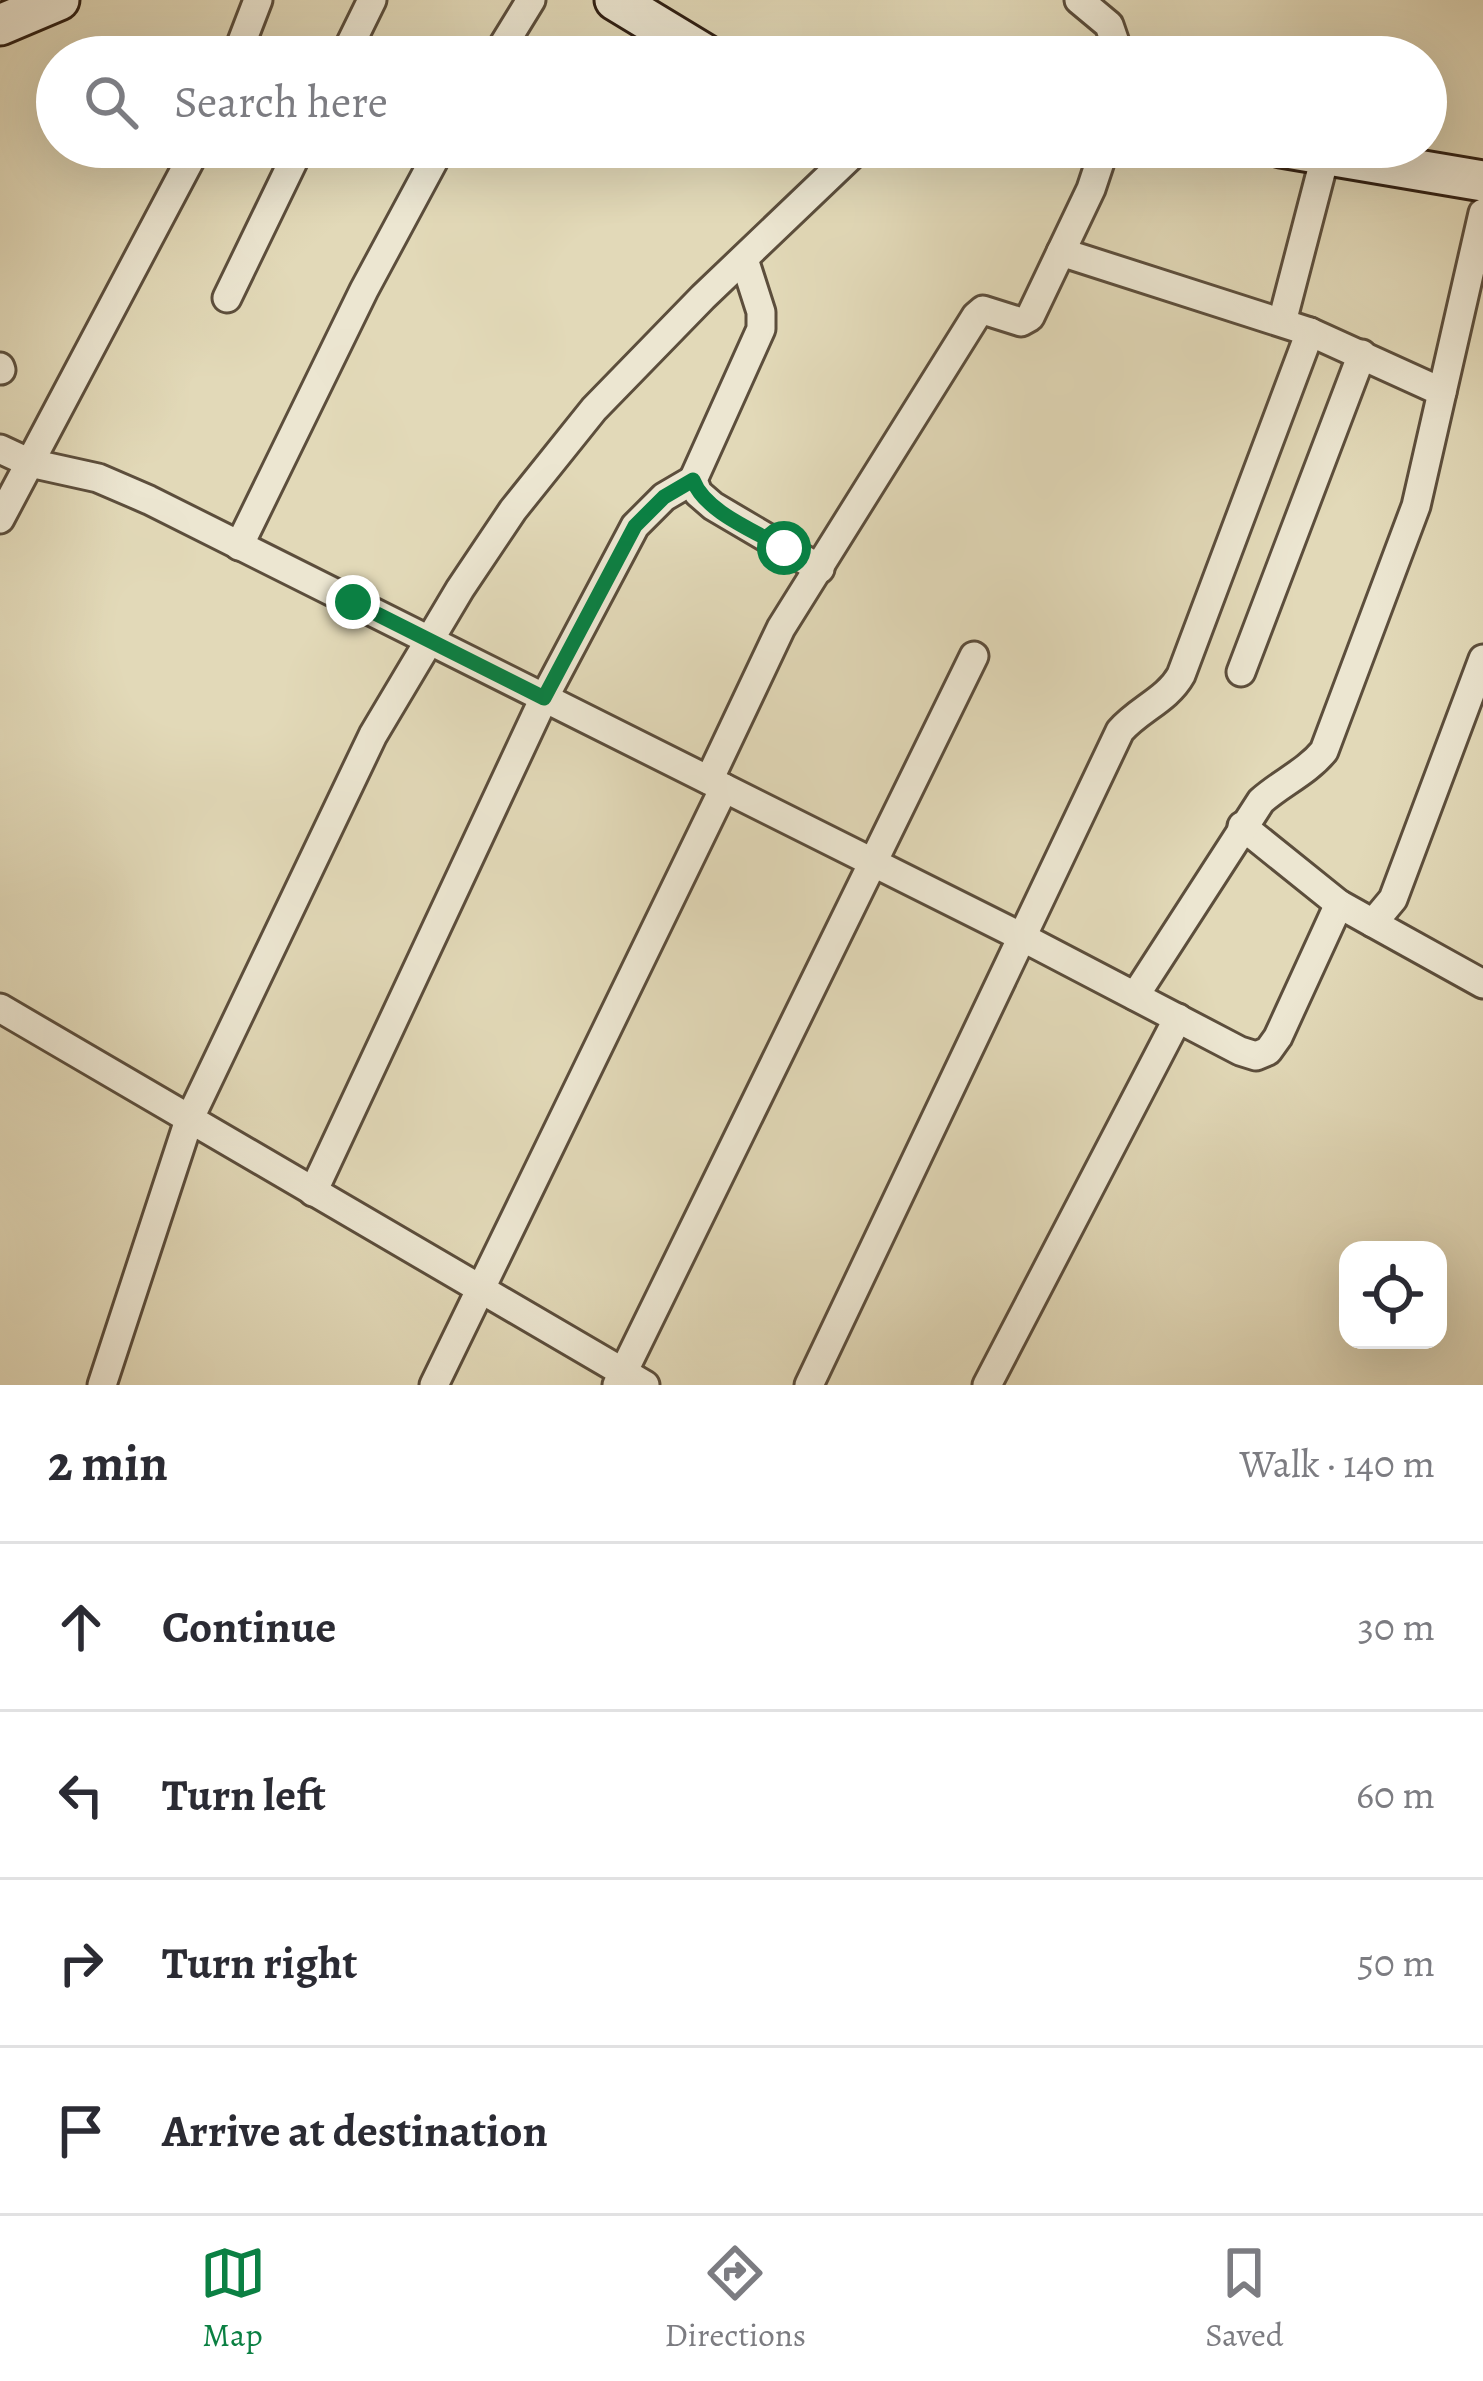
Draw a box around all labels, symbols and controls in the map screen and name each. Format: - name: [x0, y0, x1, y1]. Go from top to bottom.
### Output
- search box: [36, 36, 1447, 168]
- icon: search: [78, 69, 144, 135]
- text: Search here: [174, 71, 388, 133]
- route start: [757, 521, 811, 575]
- route end: [326, 575, 380, 629]
- map controls: [1339, 1241, 1447, 1349]
- button: locate: [1339, 1241, 1447, 1349]
- text: 2 min: [48, 1428, 168, 1498]
- text: Walk · 140 m: [1240, 1437, 1435, 1490]
- icon: ahead: [48, 1594, 114, 1660]
- text: Continue: [162, 1596, 336, 1658]
- text: 30 m: [1358, 1600, 1435, 1653]
- icon: left: [48, 1762, 114, 1828]
- text: Turn left: [162, 1764, 326, 1826]
- text: 60 m: [1356, 1768, 1435, 1821]
- icon: right: [48, 1930, 114, 1996]
- text: Turn right: [162, 1932, 357, 1994]
- text: 50 m: [1357, 1936, 1435, 1989]
- icon: arrive: [48, 2098, 114, 2164]
- text: Arrive at destination: [162, 2100, 548, 2162]
- tab: Map: [200, 2240, 266, 2357]
- tab: Directions: [665, 2240, 806, 2357]
- tab: Saved: [1205, 2240, 1283, 2357]

